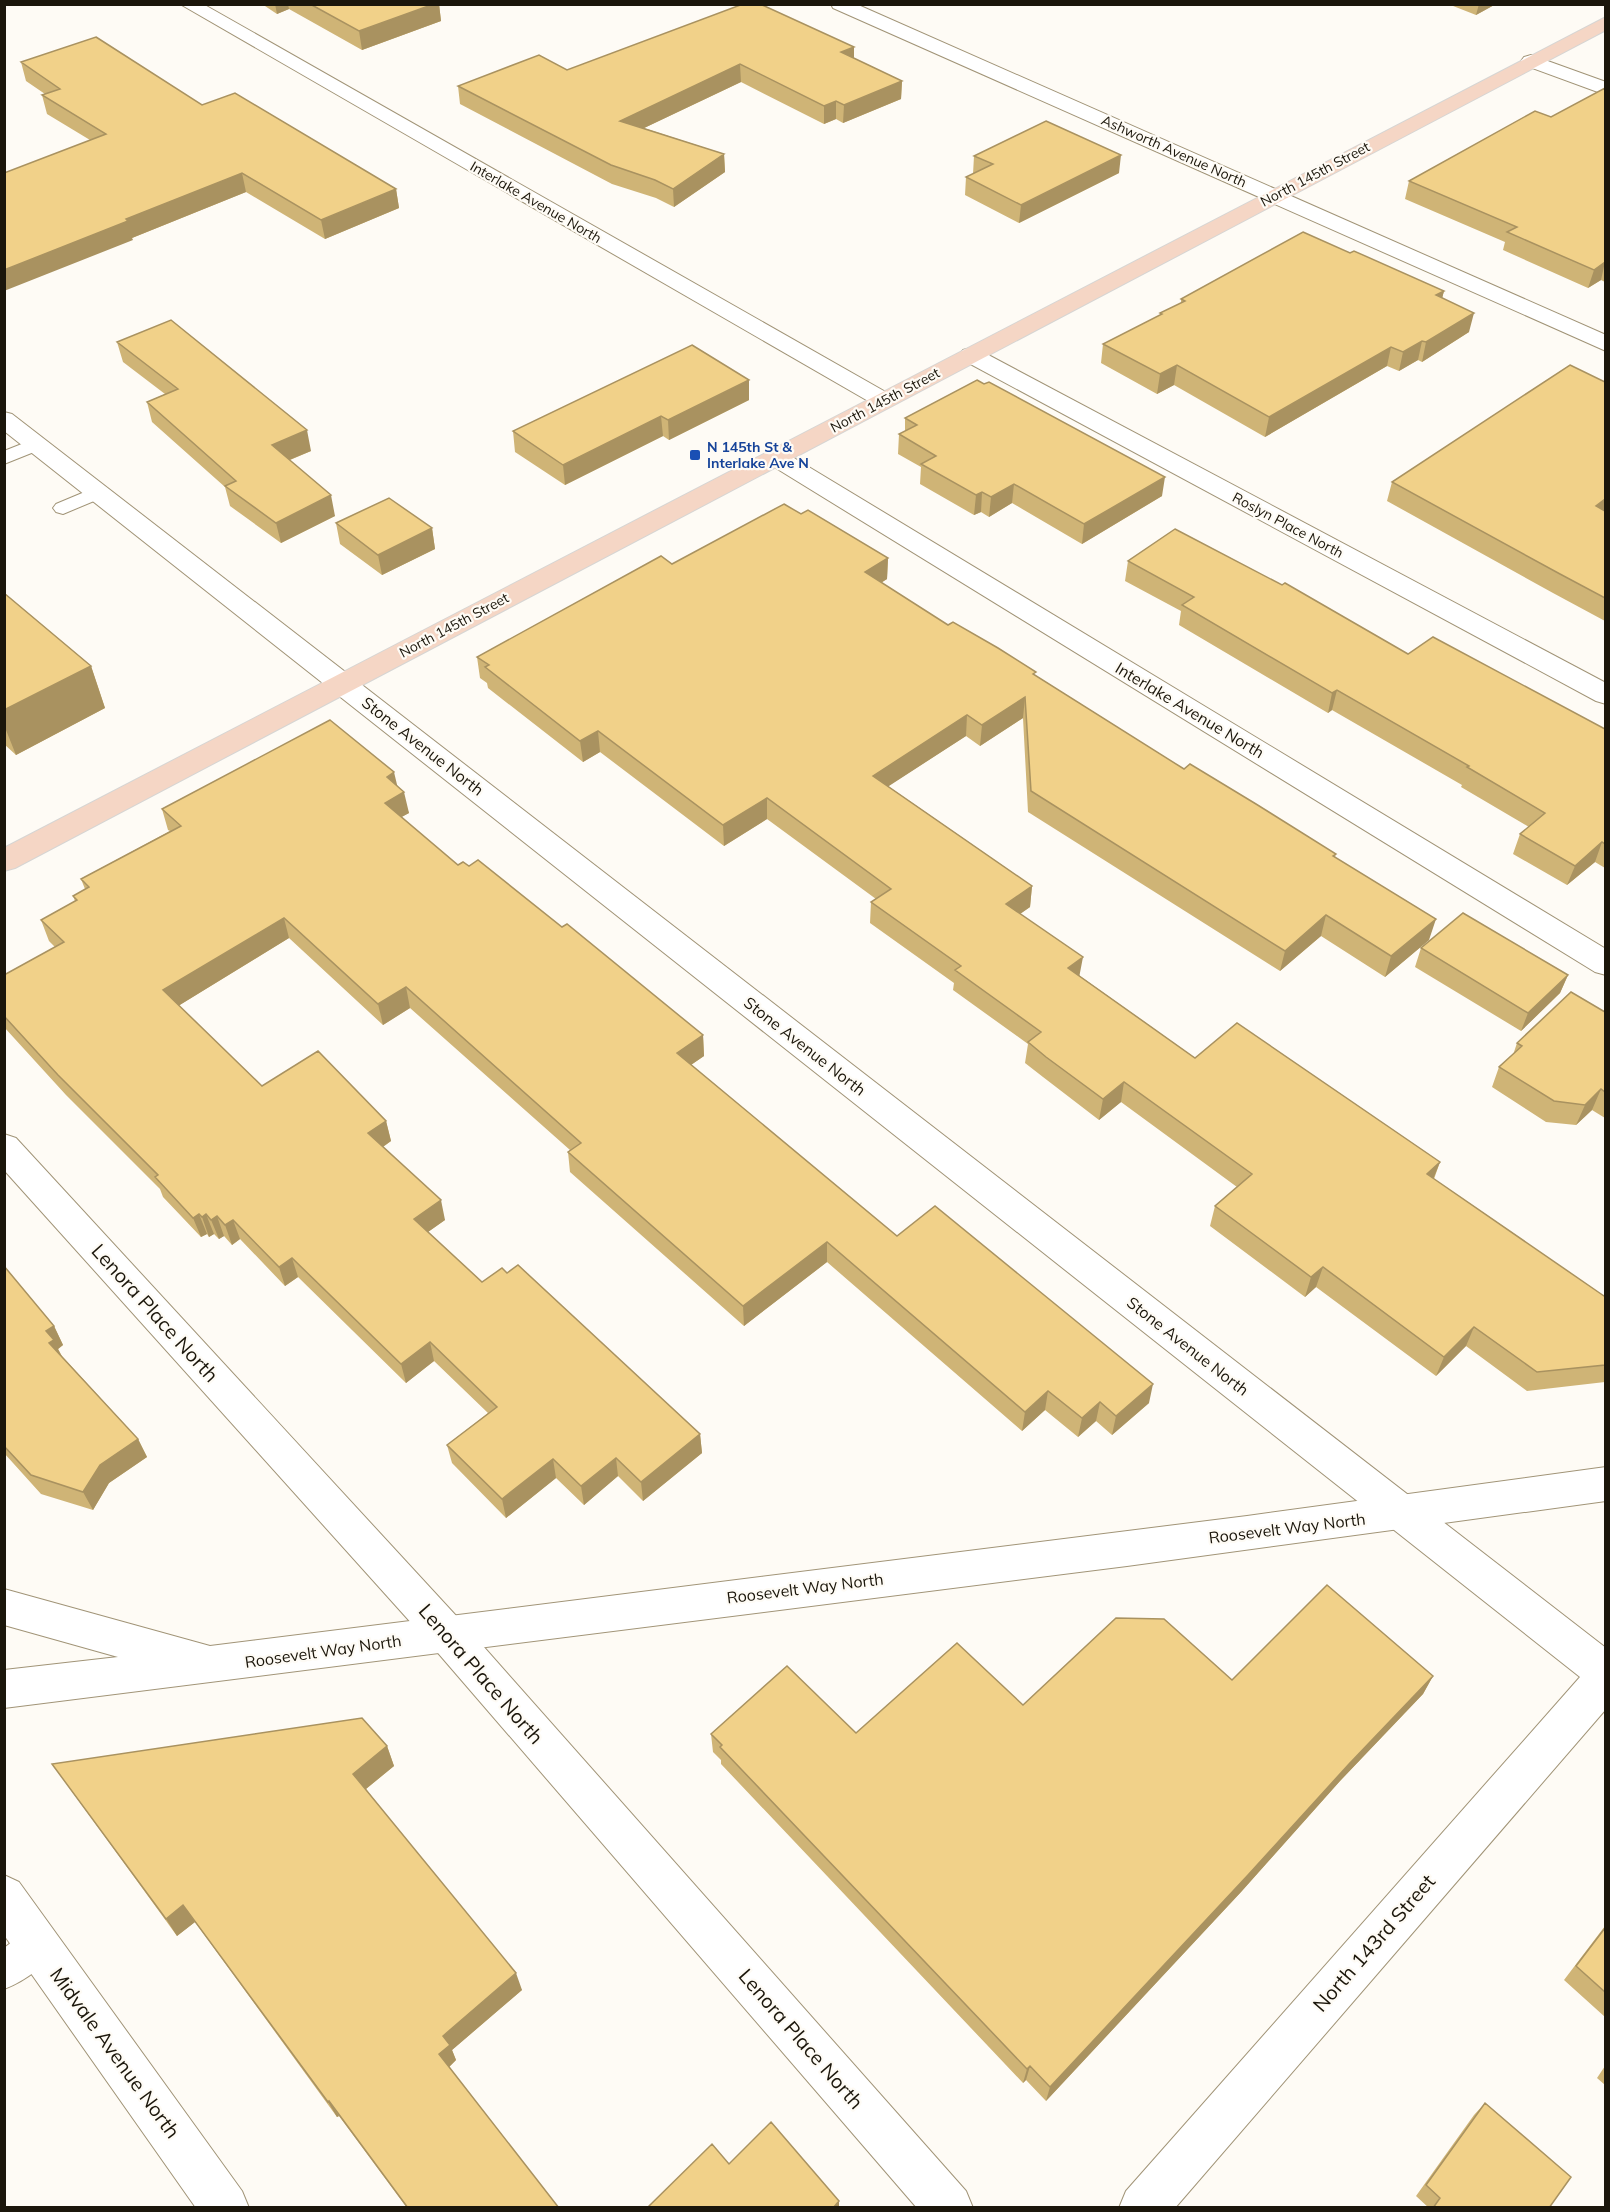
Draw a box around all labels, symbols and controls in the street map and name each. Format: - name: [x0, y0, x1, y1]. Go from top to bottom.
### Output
- street label: Ashworth Avenue North: [1099, 111, 1249, 191]
- street label: North 145th Street: [1257, 138, 1373, 210]
- street label: Interlake Avenue North: [467, 157, 605, 247]
- street label: North 145th Street: [827, 364, 943, 436]
- place label: N 145th St & Interlake Ave N: [707, 438, 809, 472]
- marker: N 145th St & Interlake Ave N: [688, 448, 702, 462]
- street label: Roslyn Place North: [1229, 488, 1347, 562]
- street label: North 145th Street: [396, 589, 512, 661]
- street label: Interlake Avenue North: [1112, 658, 1268, 762]
- street label: Stone Avenue North: [358, 692, 488, 800]
- street label: Stone Avenue North: [740, 992, 870, 1100]
- street label: Lenora Place North: [87, 1238, 224, 1387]
- street label: Stone Avenue North: [1123, 1292, 1253, 1400]
- street label: Roosevelt Way North: [1208, 1508, 1366, 1548]
- street label: Roosevelt Way North: [726, 1568, 884, 1608]
- street label: Lenora Place North: [414, 1598, 549, 1749]
- street label: Roosevelt Way North: [244, 1630, 402, 1672]
- street label: North 143rd Street: [1307, 1869, 1440, 2016]
- street label: Midvale Avenue North: [45, 1962, 186, 2143]
- street label: Lenora Place North: [734, 1963, 869, 2114]

